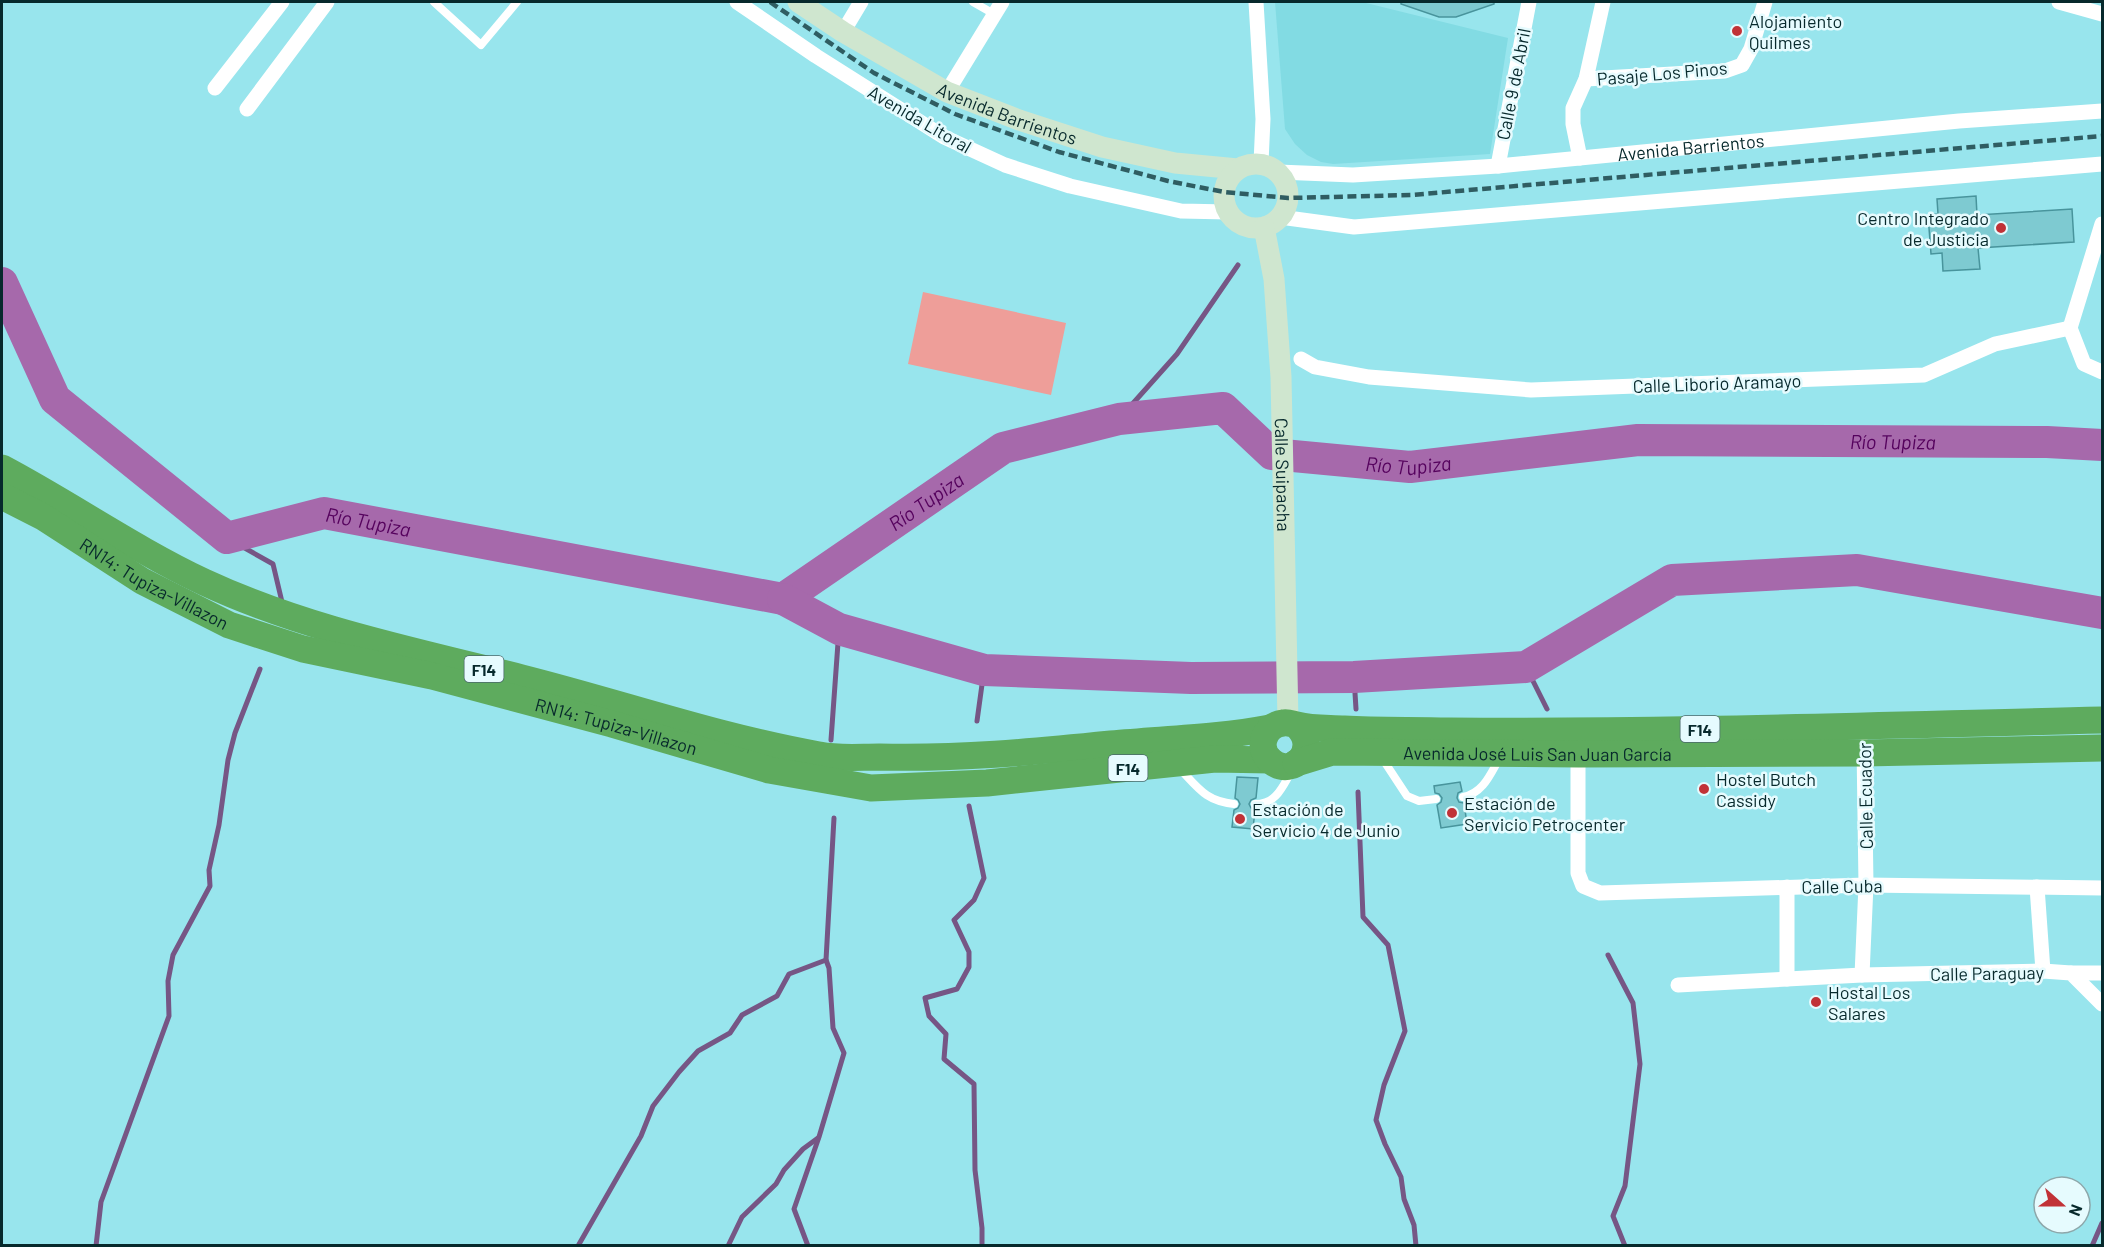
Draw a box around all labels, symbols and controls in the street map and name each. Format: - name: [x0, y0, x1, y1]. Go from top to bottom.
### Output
- place label: Alojamiento Quilmes: [1749, 10, 1842, 53]
- marker: Alojamiento Quilmes: [1730, 24, 1744, 38]
- street label: Calle 9 de Abril: [1491, 26, 1535, 142]
- street label: Pasaje Los Pinos: [1596, 56, 1728, 90]
- street label: Avenida Barrientos: [933, 78, 1080, 149]
- street label: Avenida Litoral: [864, 80, 976, 158]
- street label: Avenida Barrientos: [1616, 129, 1765, 165]
- place label: Centro Integrado de Justicia: [1857, 207, 1989, 250]
- marker: Centro Integrado de Justicia: [1994, 221, 2008, 235]
- street label: Calle Liborio Aramayo: [1632, 369, 1802, 397]
- street label: Calle Suipacha: [1271, 418, 1295, 532]
- water label: Río Tupiza: [1850, 429, 1936, 453]
- water label: Río Tupiza: [1364, 450, 1452, 479]
- water label: Río Tupiza: [884, 467, 968, 535]
- water label: Río Tupiza: [324, 502, 413, 541]
- street label: RN14: Tupiza-Villazon: [76, 533, 232, 634]
- road number: F14: [464, 656, 504, 682]
- street label: RN14: Tupiza-Villazon: [533, 693, 700, 759]
- road number: F14: [1680, 716, 1720, 742]
- street label: Avenida José Luis San Juan García: [1403, 742, 1672, 765]
- street label: Calle Ecuador: [1853, 742, 1877, 850]
- road number: F14: [1108, 755, 1148, 781]
- place label: Hostel Butch Cassidy: [1716, 768, 1816, 811]
- marker: Hostel Butch Cassidy: [1697, 782, 1711, 796]
- place label: Estación de Servicio Petrocenter: [1464, 792, 1626, 835]
- place label: Estación de Servicio 4 de Junio: [1252, 798, 1400, 841]
- marker: Estación de Servicio Petrocenter: [1445, 806, 1459, 820]
- marker: Estación de Servicio 4 de Junio: [1233, 812, 1247, 826]
- street label: Calle Cuba: [1801, 874, 1883, 898]
- street label: Calle Paraguay: [1930, 961, 2044, 985]
- place label: Hostal Los Salares: [1828, 981, 1910, 1024]
- marker: Hostal Los Salares: [1809, 995, 1823, 1009]
- north arrow: [2032, 1175, 2092, 1235]
- text: N: [2066, 1202, 2087, 1219]

